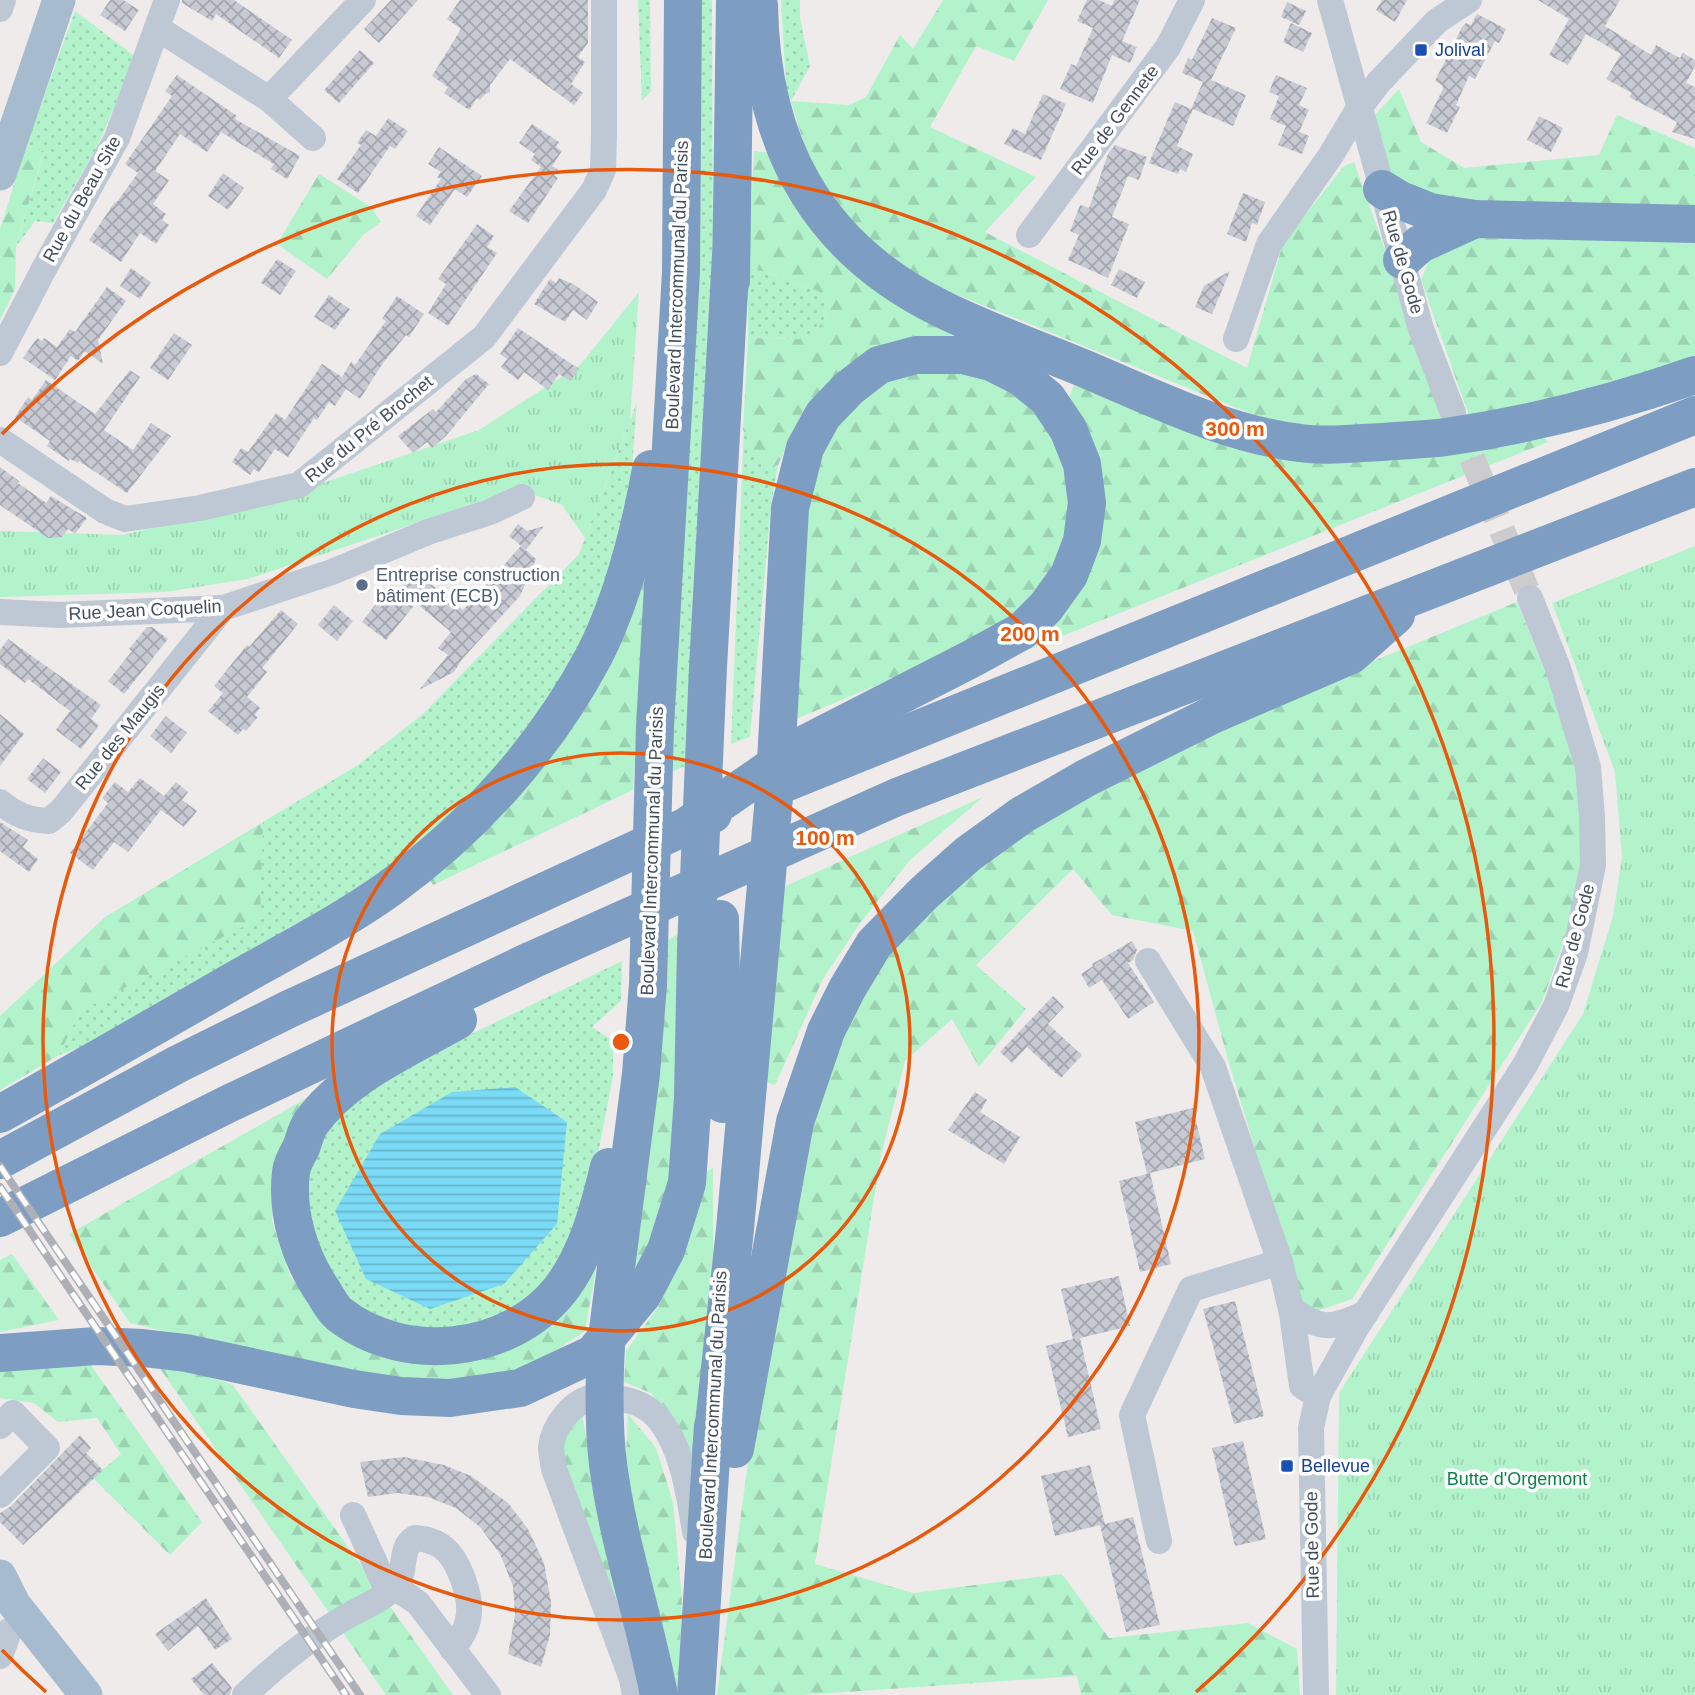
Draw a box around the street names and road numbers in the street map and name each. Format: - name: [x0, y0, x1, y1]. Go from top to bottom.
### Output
- street label: Rue de Gennete: [1067, 61, 1163, 179]
- street label: Rue du Beau Site: [39, 132, 125, 266]
- street label: Boulevard Intercommunal du Parisis: [662, 140, 692, 430]
- street label: Rue de Gode: [1379, 208, 1427, 316]
- street label: Rue du Pré Brochet: [301, 371, 437, 487]
- street label: Rue Jean Coquelin: [68, 596, 222, 624]
- street label: Rue des Maugis: [71, 680, 169, 794]
- street label: Boulevard Intercommunal du Parisis: [637, 706, 667, 996]
- street label: Rue de Gode: [1551, 882, 1599, 990]
- street label: Boulevard Intercommunal du Parisis: [695, 1270, 731, 1560]
- street label: Rue de Gode: [1301, 1491, 1323, 1599]

